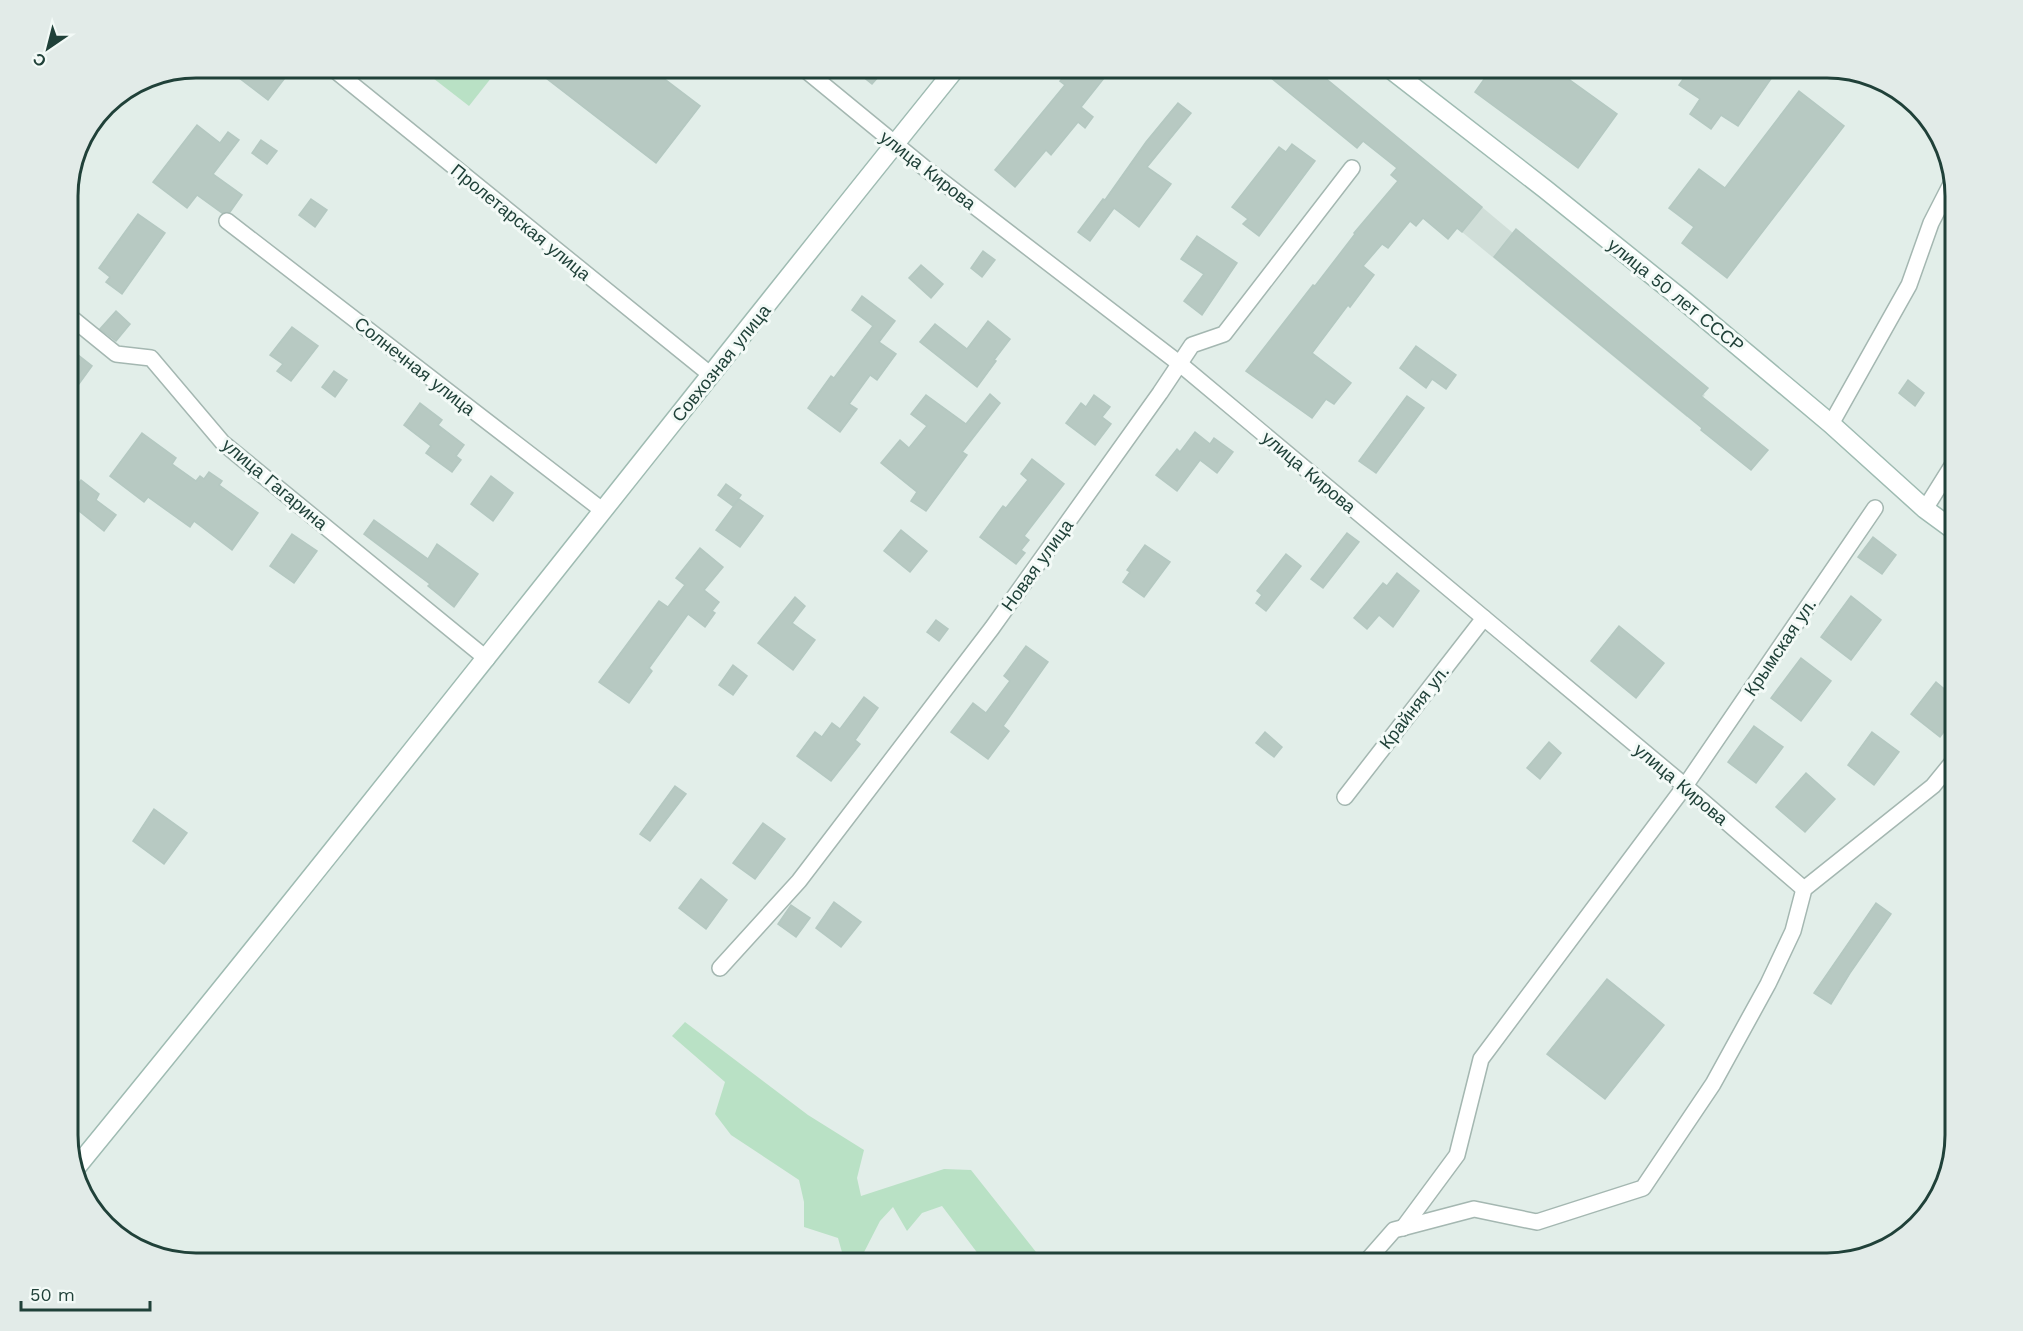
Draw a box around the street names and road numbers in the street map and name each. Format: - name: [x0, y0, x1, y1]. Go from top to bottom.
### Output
- street label: улица Кирова: [876, 126, 981, 214]
- street label: Пролетарская улица: [447, 159, 596, 285]
- street label: улица 50 лет СССР: [1604, 234, 1748, 356]
- street label: Совхозная улица: [667, 299, 775, 426]
- street label: Солнечная улица: [351, 312, 480, 420]
- street label: улица Кирова: [1258, 427, 1361, 518]
- street label: улица Гагарина: [218, 434, 333, 535]
- street label: Новая улица: [997, 514, 1078, 615]
- street label: Крымская ул.: [1740, 594, 1820, 700]
- street label: Крайняя ул.: [1375, 661, 1453, 753]
- street label: улица Кирова: [1630, 739, 1733, 830]

